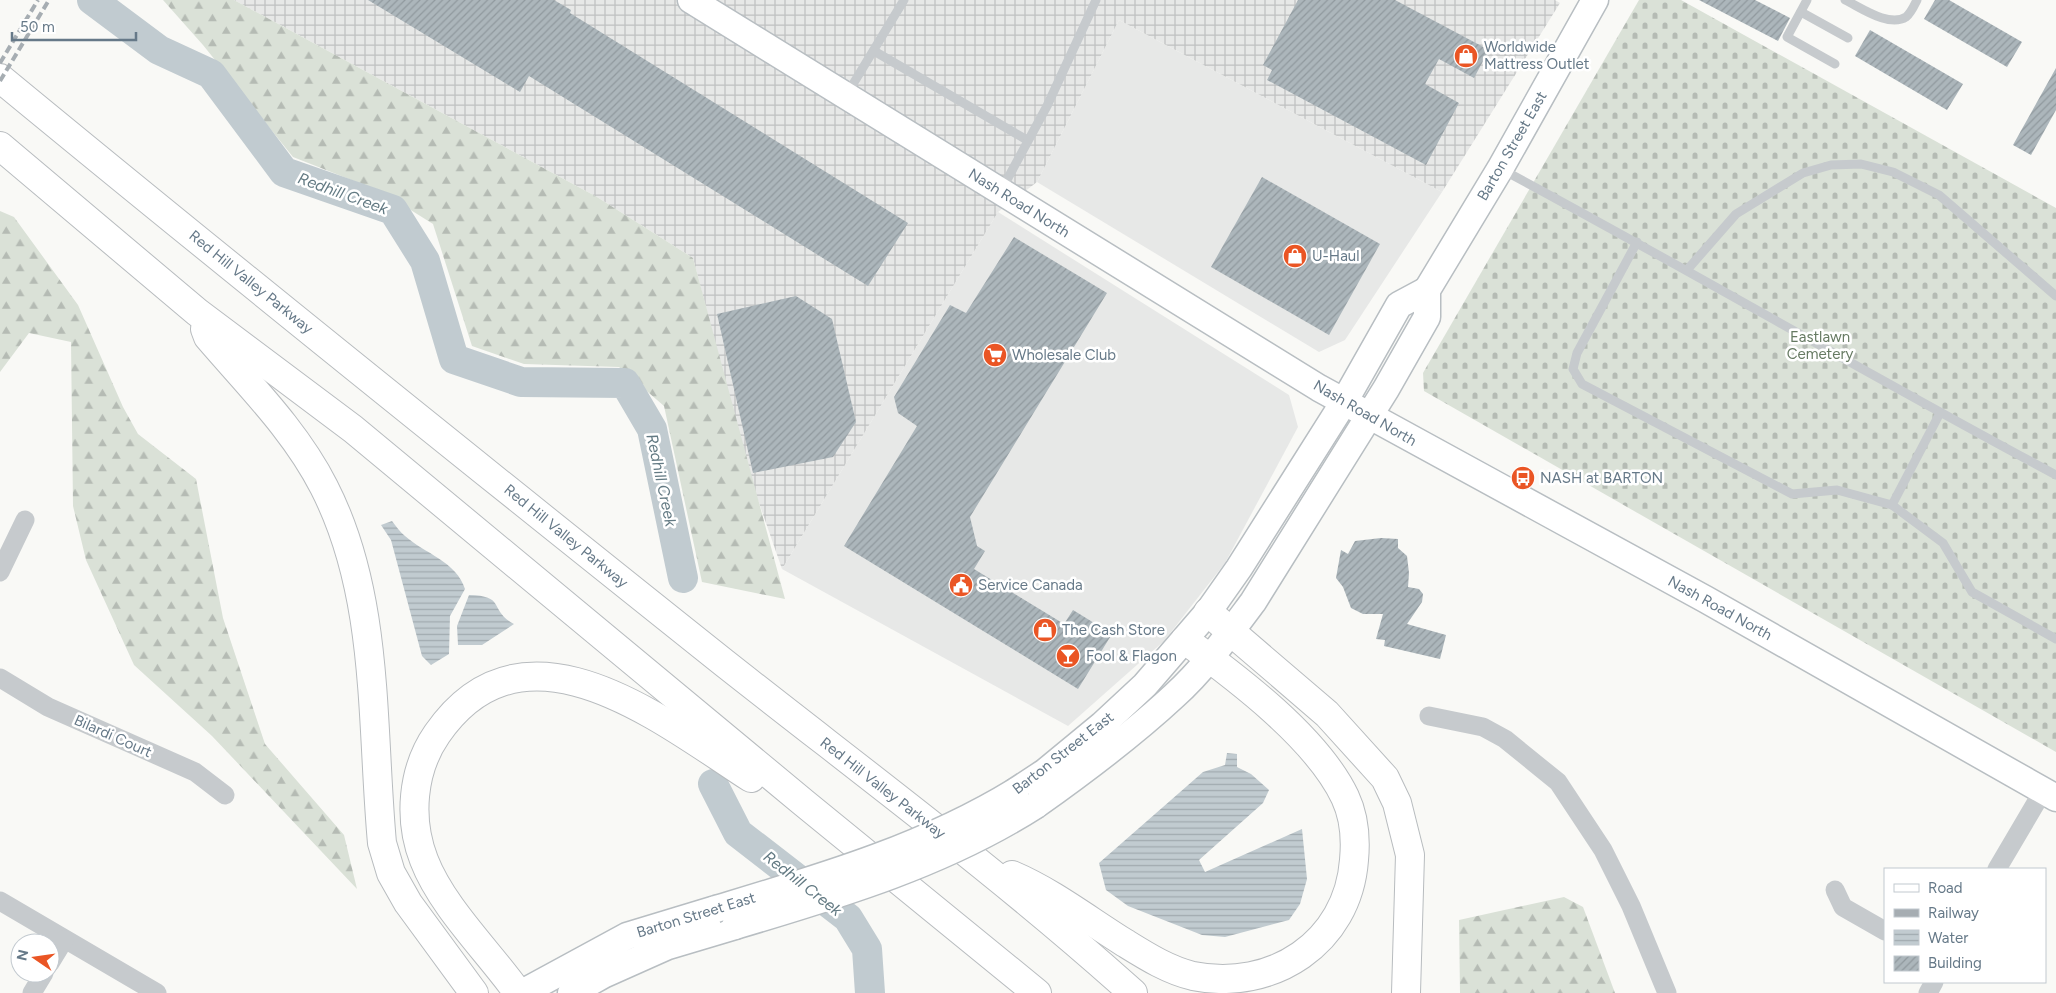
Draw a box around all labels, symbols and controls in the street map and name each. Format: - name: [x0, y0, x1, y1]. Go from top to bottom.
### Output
- scale bar: [12, 10, 136, 42]
- text: 50 m: [20, 18, 55, 36]
- place label: Worldwide Mattress Outlet: [1484, 38, 1590, 73]
- shop icon: Worldwide Mattress Outlet: [1453, 43, 1479, 69]
- street label: Barton Street East: [1473, 88, 1551, 204]
- street label: Nash Road North: [965, 165, 1073, 241]
- water label: Redhill Creek: [295, 168, 391, 219]
- street label: Red Hill Valley Parkway: [185, 226, 317, 338]
- shop icon: U-Haul: [1282, 243, 1308, 269]
- place label: U-Haul: [1312, 247, 1359, 265]
- park label: Eastlawn Cemetery: [1787, 328, 1853, 363]
- supermarket icon: Wholesale Club: [982, 342, 1008, 368]
- place label: Wholesale Club: [1012, 346, 1116, 364]
- street label: Nash Road North: [1310, 376, 1420, 450]
- water label: Redhill Creek: [642, 432, 681, 529]
- bus stop icon: NASH at BARTON: [1510, 465, 1536, 491]
- place label: NASH at BARTON: [1540, 469, 1663, 487]
- street label: Red Hill Valley Parkway: [500, 480, 632, 592]
- public building icon: Service Canada: [948, 572, 974, 598]
- street label: Nash Road North: [1665, 572, 1775, 644]
- place label: Service Canada: [978, 576, 1083, 594]
- shop icon: The Cash Store: [1032, 617, 1058, 643]
- place label: The Cash Store: [1062, 621, 1165, 639]
- bar icon: Fool & Flagon: [1055, 643, 1081, 669]
- place label: Fool & Flagon: [1086, 647, 1177, 665]
- street label: Barton Street East: [1009, 708, 1117, 798]
- street label: Bilardi Court: [71, 711, 155, 761]
- street label: Red Hill Valley Parkway: [817, 733, 949, 843]
- water label: Redhill Creek: [760, 847, 847, 921]
- legend: [1884, 868, 2046, 983]
- text: Road: [1928, 879, 1963, 897]
- street label: Barton Street East: [634, 888, 758, 942]
- text: Railway: [1928, 904, 1979, 922]
- text: Water: [1928, 929, 1968, 947]
- north arrow: [10, 933, 60, 983]
- text: N: [13, 948, 32, 962]
- text: Building: [1928, 954, 1982, 972]

